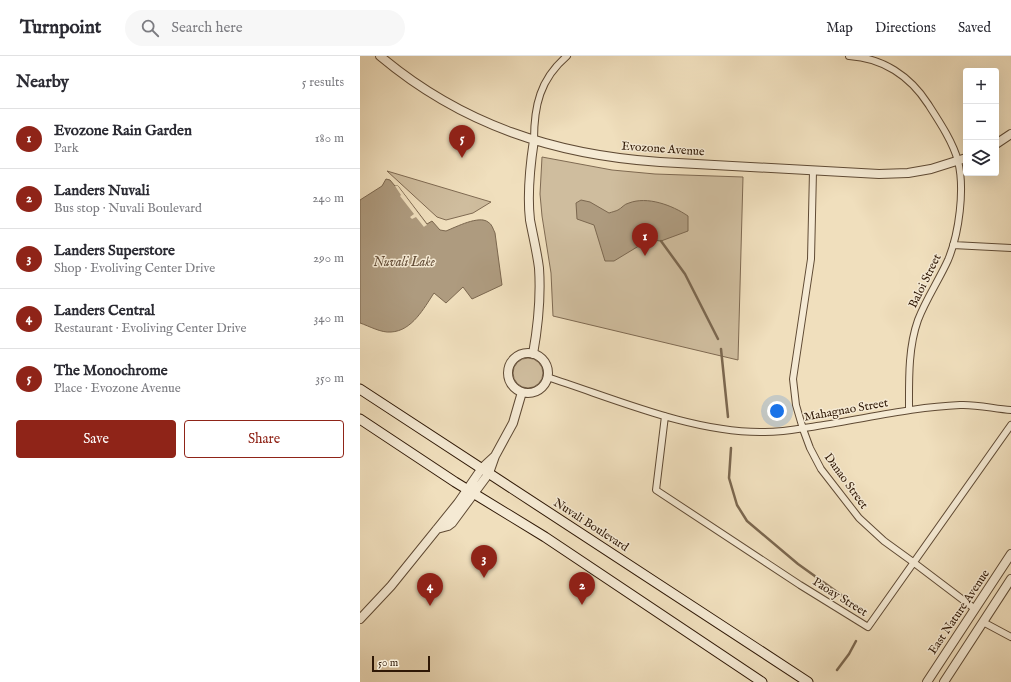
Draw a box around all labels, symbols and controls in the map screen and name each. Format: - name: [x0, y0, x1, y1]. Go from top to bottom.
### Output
- search box: [125, 10, 405, 46]
- text: Turnpoint: [20, 16, 101, 40]
- icon: search: [139, 17, 161, 39]
- text: Search here: [171, 18, 243, 37]
- text: Map: [826, 19, 853, 37]
- text: Directions: [875, 19, 936, 37]
- text: Saved: [958, 19, 991, 37]
- map controls: [963, 68, 999, 176]
- button: +: [963, 68, 999, 104]
- text: Nearby: [16, 72, 69, 93]
- text: 5 results: [302, 74, 344, 91]
- button: −: [963, 104, 999, 140]
- text: Evozone Rain Garden: [54, 121, 192, 140]
- pin: 5: [449, 125, 475, 158]
- text: 1: [27, 130, 31, 147]
- text: 180 m: [315, 130, 344, 147]
- street label: Evozone Avenue: [621, 139, 705, 159]
- text: Park: [54, 140, 79, 157]
- button: layers: [963, 140, 999, 176]
- text: Landers Nuvali: [54, 181, 150, 200]
- text: 2: [26, 190, 32, 207]
- text: 240 m: [312, 190, 344, 207]
- text: Bus stop · Nuvali Boulevard: [54, 200, 202, 217]
- pin: 1: [632, 223, 658, 256]
- text: Landers Superstore: [54, 241, 175, 260]
- text: 3: [27, 250, 31, 267]
- text: 290 m: [313, 250, 344, 267]
- street label: Baloi Street: [905, 251, 945, 311]
- water label: Nuvali Lake: [373, 254, 436, 271]
- text: Shop · Evoliving Center Drive: [54, 260, 215, 277]
- text: Landers Central: [54, 301, 155, 320]
- text: 4: [26, 310, 32, 327]
- text: 340 m: [314, 310, 344, 327]
- text: Restaurant · Evoliving Center Drive: [54, 320, 246, 337]
- text: The Monochrome: [54, 361, 168, 380]
- text: 5: [27, 370, 31, 387]
- text: 350 m: [315, 370, 344, 387]
- text: Place · Evozone Avenue: [54, 380, 181, 397]
- street label: Mahagnao Street: [803, 395, 889, 425]
- your location: [767, 401, 787, 421]
- button: Save: [16, 420, 176, 458]
- button: Share: [184, 420, 344, 458]
- street label: Danao Street: [821, 450, 871, 512]
- street label: Nuvali Boulevard: [551, 495, 632, 555]
- pin: 3: [471, 545, 497, 578]
- street label: East Nature Avenue: [925, 566, 993, 657]
- pin: 2: [569, 572, 595, 605]
- pin: 4: [417, 573, 443, 606]
- street label: Paoay Street: [810, 574, 870, 620]
- scale bar: [372, 654, 430, 673]
- text: 50 m: [378, 656, 398, 670]

